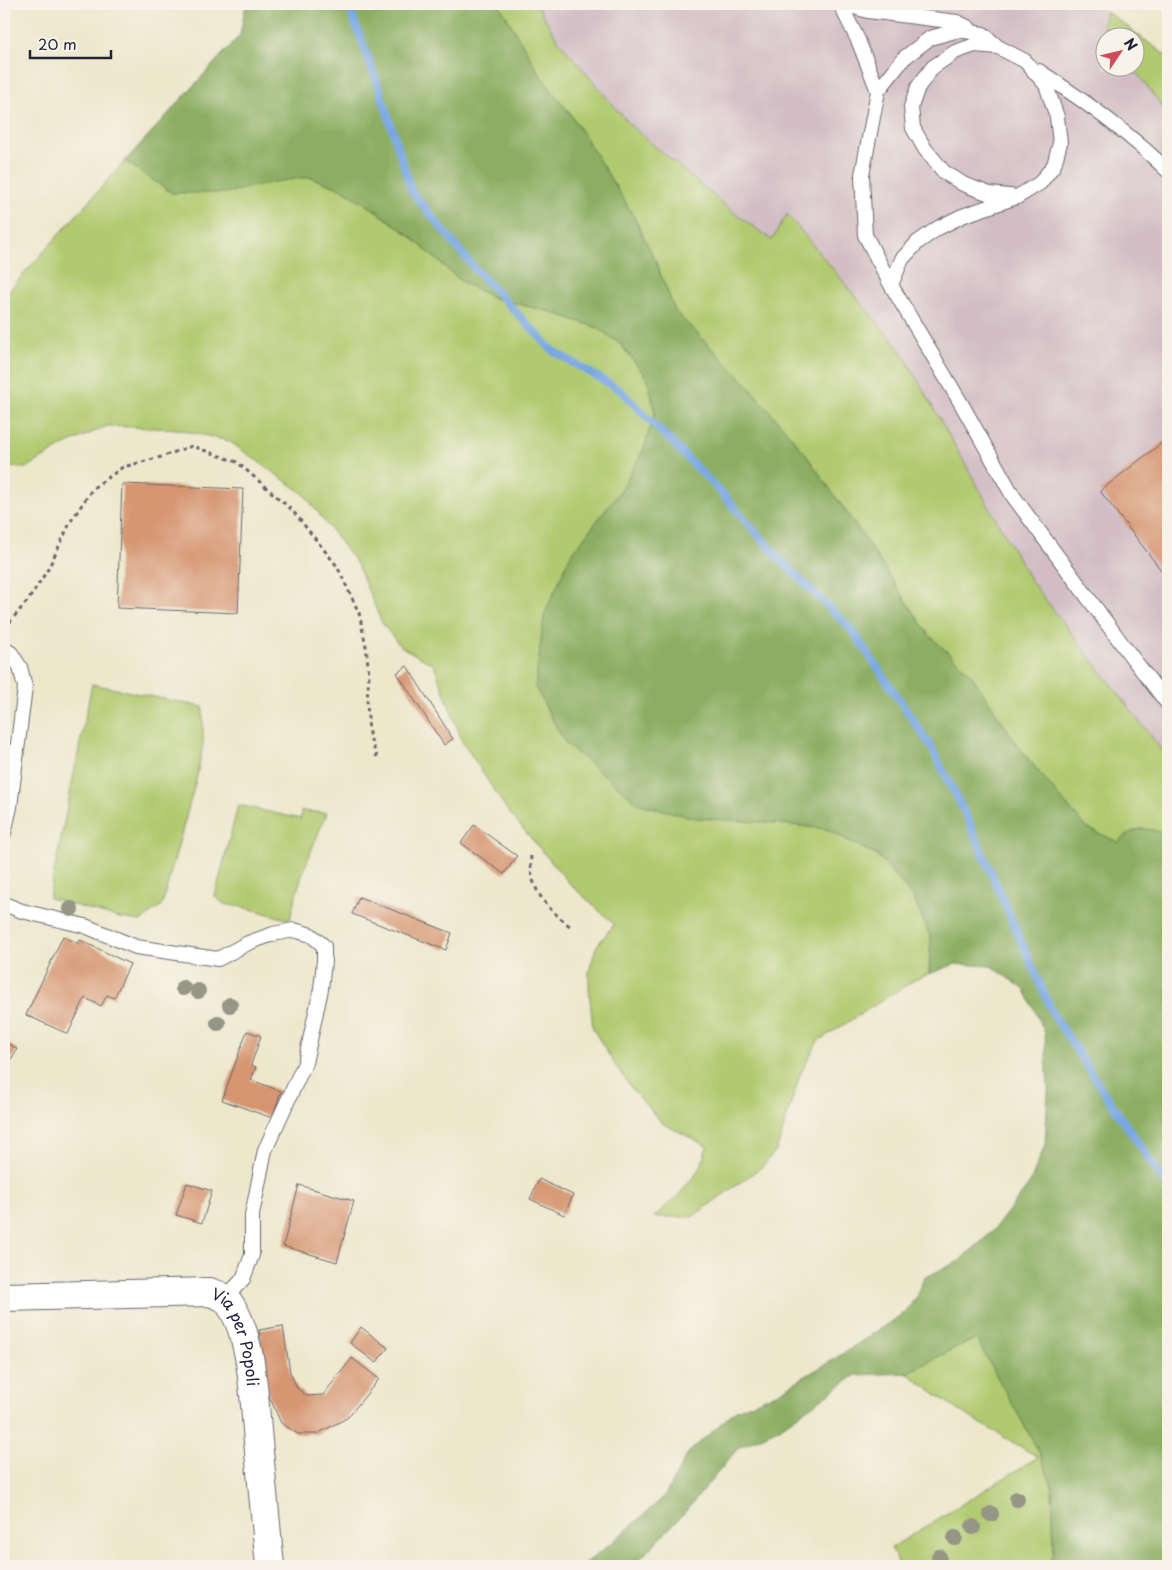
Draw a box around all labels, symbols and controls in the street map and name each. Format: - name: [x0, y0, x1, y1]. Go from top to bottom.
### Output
- scale bar: [30, 28, 111, 60]
- north arrow: [1094, 28, 1144, 78]
- text: 20 m: [38, 32, 77, 55]
- text: N: [1119, 34, 1143, 55]
- street label: Via per Popoli: [208, 1281, 266, 1387]

